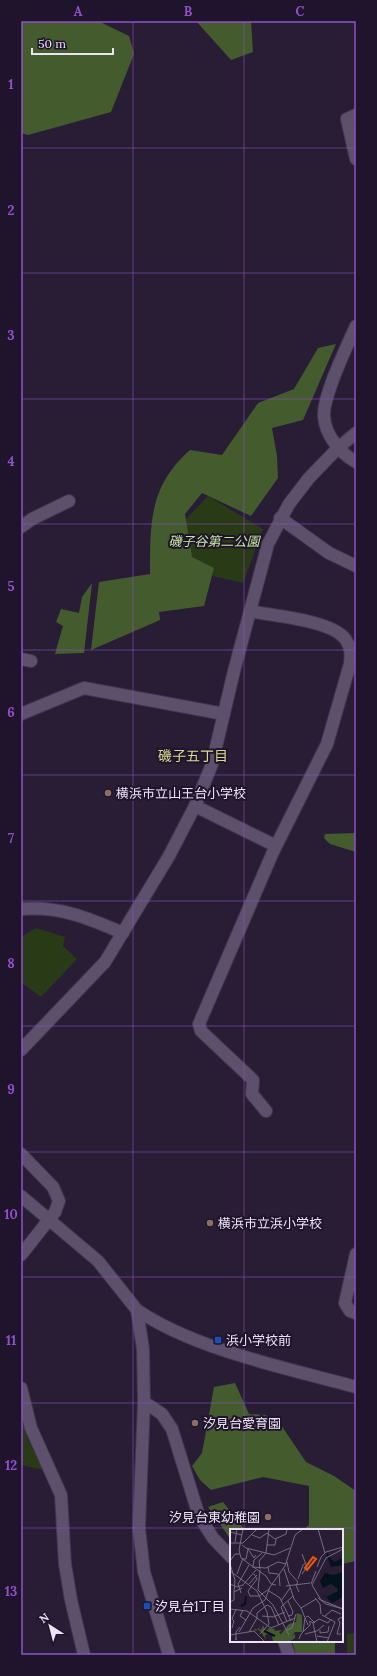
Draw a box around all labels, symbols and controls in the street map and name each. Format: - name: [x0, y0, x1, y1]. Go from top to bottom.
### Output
- text: A: [74, 3, 83, 20]
- text: B: [184, 3, 193, 20]
- text: C: [296, 3, 305, 20]
- scale bar: [32, 30, 113, 56]
- text: 50 m: [38, 36, 66, 51]
- text: 1: [8, 76, 14, 93]
- text: 2: [8, 202, 15, 219]
- text: 3: [7, 327, 15, 344]
- text: 4: [7, 453, 15, 470]
- park label: 磯子谷第二公園: [168, 533, 261, 550]
- text: 5: [7, 578, 15, 595]
- text: 6: [7, 704, 15, 721]
- district label: 磯子五丁目: [158, 747, 228, 765]
- place label: 横浜市立山王台小学校: [116, 785, 246, 802]
- marker: 横浜市立山王台小学校: [103, 788, 113, 798]
- text: 7: [8, 830, 14, 847]
- text: 8: [7, 955, 15, 972]
- text: 9: [7, 1081, 15, 1098]
- text: 10: [4, 1206, 18, 1223]
- place label: 横浜市立浜小学校: [218, 1215, 322, 1232]
- marker: 横浜市立浜小学校: [205, 1218, 215, 1228]
- text: 11: [6, 1332, 16, 1349]
- place label: 浜小学校前: [226, 1332, 291, 1349]
- marker: 浜小学校前: [213, 1335, 223, 1345]
- place label: 汐見台愛育園: [203, 1415, 281, 1432]
- marker: 汐見台愛育園: [190, 1418, 200, 1428]
- text: 12: [5, 1457, 17, 1474]
- place label: 汐見台東幼稚園: [169, 1509, 260, 1526]
- marker: 汐見台東幼稚園: [263, 1512, 273, 1522]
- inset map: [230, 1529, 343, 1642]
- text: 13: [5, 1583, 17, 1600]
- place label: 汐見台1丁目: [155, 1598, 225, 1615]
- marker: 汐見台1丁目: [142, 1601, 152, 1611]
- north arrow: [30, 1606, 70, 1646]
- text: N: [37, 1609, 52, 1626]

